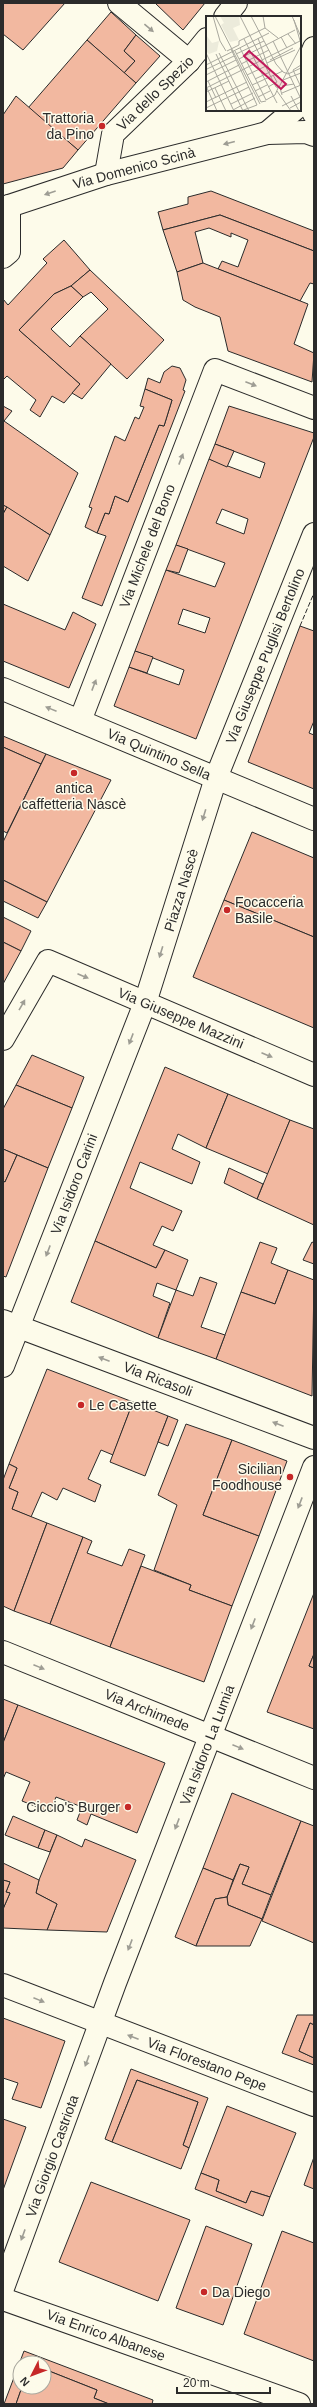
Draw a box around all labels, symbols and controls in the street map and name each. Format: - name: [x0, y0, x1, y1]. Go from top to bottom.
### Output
- inset map: [206, 16, 301, 111]
- one-way arrow: [143, 24, 154, 32]
- street label: Via dello Spezio: [113, 52, 197, 134]
- place label: Trattoria da Pino: [42, 110, 94, 142]
- marker: Trattoria da Pino: [97, 121, 107, 131]
- one-way arrow: [222, 140, 234, 146]
- street label: Via Domenico Scinà: [71, 144, 197, 192]
- one-way arrow: [43, 190, 55, 196]
- one-way arrow: [246, 381, 258, 387]
- one-way arrow: [178, 452, 184, 464]
- street label: Via Michele del Bono: [116, 482, 178, 610]
- street label: Via Giuseppe Puglisi Bertolino: [222, 566, 308, 746]
- one-way arrow: [91, 678, 97, 690]
- one-way arrow: [45, 706, 56, 712]
- street label: Via Quintino Sella: [105, 725, 213, 783]
- marker: antica caffetteria Nascè: [69, 768, 79, 778]
- place label: antica caffetteria Nascè: [22, 780, 127, 812]
- one-way arrow: [201, 809, 207, 821]
- street label: Piazza Nascè: [161, 847, 201, 933]
- place label: Focacceria Basile: [235, 894, 304, 926]
- marker: Focacceria Basile: [222, 905, 232, 915]
- one-way arrow: [158, 947, 164, 959]
- one-way arrow: [78, 974, 90, 980]
- street label: Via Giuseppe Mazzini: [116, 984, 246, 1052]
- one-way arrow: [19, 999, 26, 1011]
- one-way arrow: [128, 1034, 134, 1046]
- one-way arrow: [262, 1052, 273, 1058]
- street label: Via Isidoro Carini: [47, 1131, 101, 1237]
- one-way arrow: [44, 1246, 50, 1258]
- one-way arrow: [97, 1355, 109, 1361]
- street label: Via Ricasoli: [121, 1358, 195, 1400]
- place label: Le Casette: [89, 1397, 157, 1413]
- marker: Le Casette: [76, 1400, 86, 1410]
- one-way arrow: [271, 1421, 283, 1427]
- place label: Sicilian Foodhouse: [212, 1461, 282, 1493]
- marker: Sicilian Foodhouse: [285, 1472, 295, 1482]
- one-way arrow: [297, 1498, 303, 1510]
- one-way arrow: [250, 1619, 256, 1631]
- one-way arrow: [34, 1664, 46, 1670]
- street label: Via Isidoro La Lumia: [177, 1682, 237, 1807]
- street label: Via Archimede: [102, 1686, 192, 1734]
- one-way arrow: [232, 1744, 244, 1750]
- place label: Ciccio's Burger: [26, 1799, 120, 1815]
- marker: Ciccio's Burger: [123, 1802, 133, 1812]
- one-way arrow: [173, 1819, 179, 1831]
- one-way arrow: [126, 1940, 132, 1952]
- one-way arrow: [34, 1997, 46, 2003]
- one-way arrow: [127, 2033, 139, 2039]
- street label: Via Florestano Pepe: [145, 2034, 269, 2094]
- one-way arrow: [83, 2055, 89, 2067]
- street label: Via Giorgio Castriota: [22, 2092, 82, 2219]
- one-way arrow: [19, 2230, 25, 2242]
- place label: Da Diego: [212, 2284, 271, 2300]
- marker: Da Diego: [199, 2287, 209, 2297]
- street label: Via Enrico Albanese: [45, 2306, 168, 2364]
- north arrow: [12, 2355, 52, 2395]
- scale bar: [177, 2369, 270, 2395]
- text: N: [17, 2375, 32, 2389]
- text: 20 m: [183, 2376, 210, 2390]

